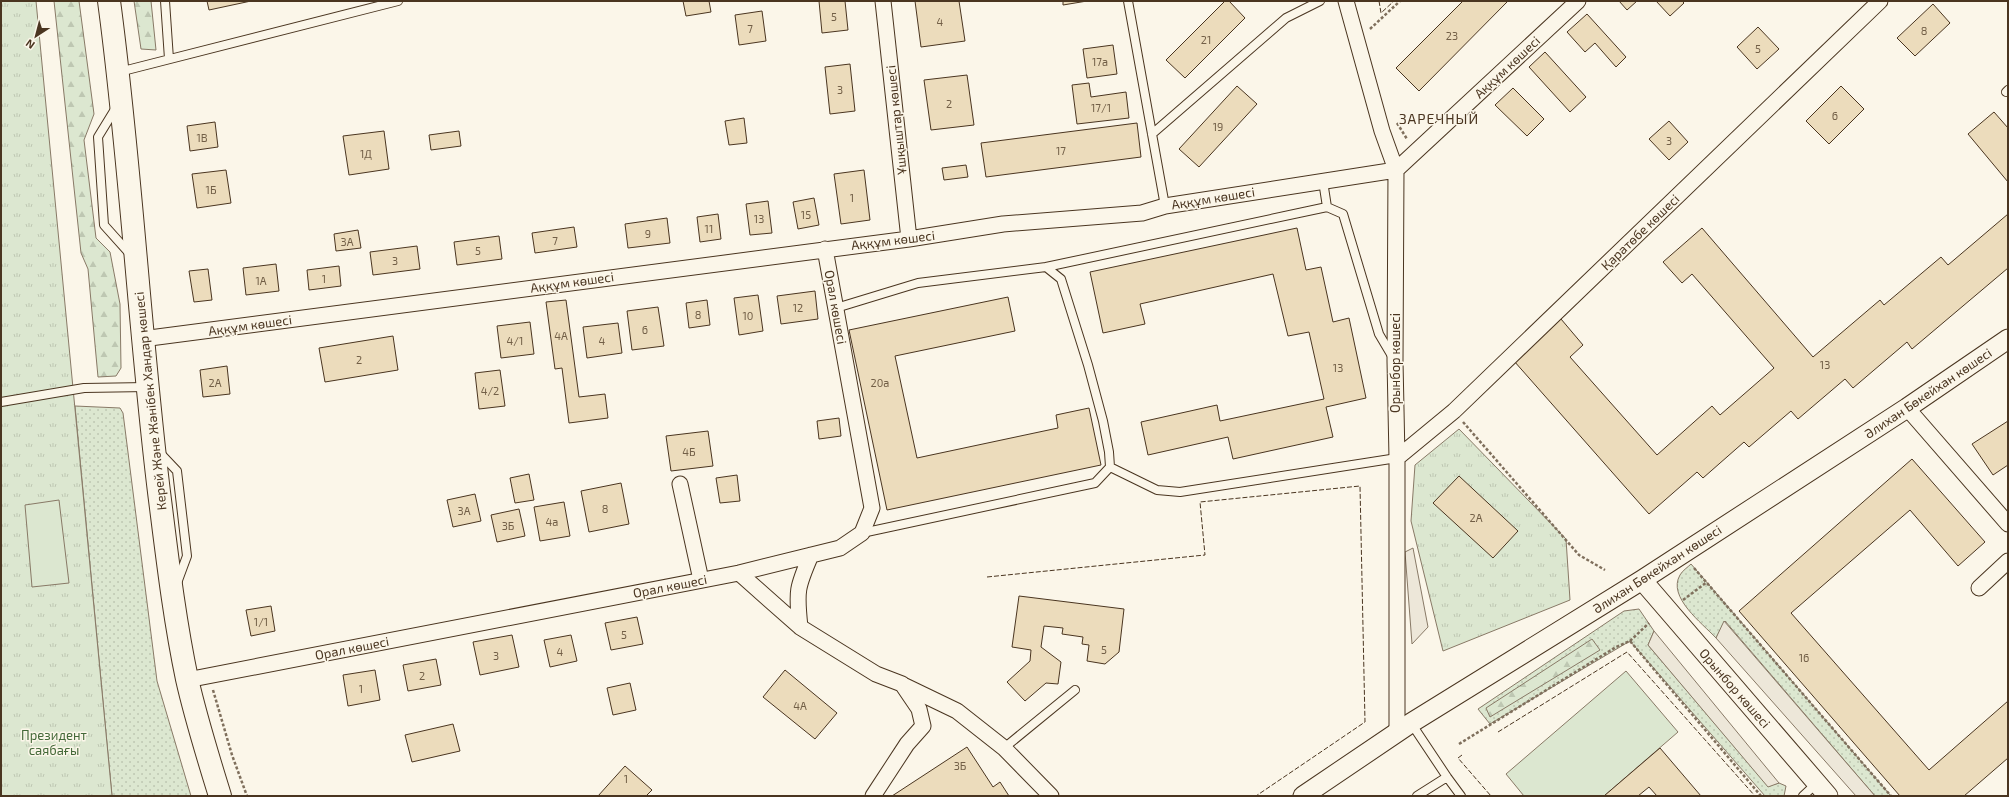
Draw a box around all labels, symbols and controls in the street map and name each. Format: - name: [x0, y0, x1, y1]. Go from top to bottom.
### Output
- house number: 5: [831, 10, 837, 23]
- house number: 4: [937, 15, 944, 28]
- north arrow: [16, 16, 56, 56]
- house number: 7: [747, 22, 753, 35]
- house number: 8: [1921, 24, 1927, 37]
- house number: 23: [1446, 29, 1458, 42]
- street label: Аққұм көшесі: [1471, 32, 1543, 102]
- house number: 21: [1201, 33, 1211, 46]
- text: N: [23, 37, 37, 52]
- house number: 5: [1755, 42, 1761, 55]
- house number: 17а: [1092, 55, 1108, 68]
- street label: Ұшқыштар көшесі: [882, 65, 910, 175]
- house number: 3: [837, 83, 843, 96]
- house number: 2: [946, 97, 952, 110]
- house number: 17/1: [1091, 101, 1111, 114]
- house number: 6: [1832, 109, 1838, 122]
- district label: ЗАРЕЧНЫЙ: [1399, 110, 1479, 127]
- house number: 19: [1213, 120, 1223, 133]
- house number: 1В: [196, 131, 208, 144]
- house number: 3: [1666, 134, 1672, 147]
- house number: 17: [1056, 144, 1066, 157]
- house number: 1Д: [360, 147, 372, 160]
- house number: 1Б: [206, 183, 217, 196]
- street label: Аққұм көшесі: [1170, 184, 1256, 212]
- house number: 1: [850, 191, 854, 204]
- street label: Қаратөбе көшесі: [1598, 191, 1682, 273]
- house number: 15: [801, 208, 811, 221]
- house number: 13: [754, 212, 764, 225]
- house number: 11: [705, 222, 713, 235]
- house number: 9: [645, 227, 651, 240]
- street label: Аққұм көшесі: [850, 227, 936, 253]
- house number: 7: [552, 234, 558, 247]
- house number: 3А: [341, 235, 354, 248]
- house number: 5: [475, 244, 481, 257]
- house number: 3: [392, 254, 398, 267]
- street label: Аққұм көшесі: [529, 268, 615, 296]
- street label: Орал көшесі: [822, 269, 850, 345]
- house number: 1: [322, 272, 326, 285]
- house number: 1А: [255, 274, 267, 287]
- street label: Керей Және Жәнібек Хандар көшесі: [131, 291, 169, 511]
- house number: 12: [793, 301, 803, 314]
- house number: 8: [695, 308, 701, 321]
- house number: 10: [742, 309, 754, 322]
- street label: Аққұм көшесі: [207, 311, 293, 339]
- street label: Орынбор көшесі: [1387, 313, 1403, 413]
- house number: 6: [642, 323, 648, 336]
- house number: 4А: [554, 329, 568, 342]
- house number: 4/1: [507, 334, 523, 347]
- house number: 4: [599, 334, 606, 347]
- street label: Әлихан Бөкейхан көшесі: [1861, 344, 1995, 442]
- house number: 2: [356, 353, 362, 366]
- house number: 13: [1820, 358, 1830, 371]
- house number: 13: [1333, 361, 1343, 374]
- house number: 2А: [208, 376, 222, 389]
- house number: 20а: [871, 376, 889, 389]
- house number: 4/2: [481, 384, 499, 397]
- house number: 4Б: [682, 445, 696, 458]
- house number: 8: [602, 502, 608, 515]
- house number: 3А: [458, 504, 471, 517]
- house number: 2А: [1469, 511, 1483, 524]
- house number: 4а: [546, 515, 558, 528]
- house number: 3Б: [502, 519, 515, 532]
- street label: Әлихан Бөкейхан көшесі: [1590, 521, 1724, 617]
- street label: Орал көшесі: [632, 571, 708, 601]
- house number: 1/1: [254, 615, 268, 628]
- house number: 5: [621, 628, 627, 641]
- street label: Орал көшесі: [314, 633, 390, 663]
- house number: 5: [1101, 643, 1107, 656]
- house number: 4: [557, 645, 564, 658]
- street label: Орынбор көшесі: [1696, 645, 1774, 731]
- house number: 3: [493, 649, 499, 662]
- house number: 16: [1799, 651, 1809, 664]
- house number: 2: [419, 669, 425, 682]
- house number: 1: [359, 682, 363, 695]
- house number: 4А: [793, 699, 807, 712]
- park label: Президент саябағы: [21, 727, 88, 758]
- house number: 3Б: [954, 759, 967, 772]
- house number: 1: [624, 772, 628, 785]

